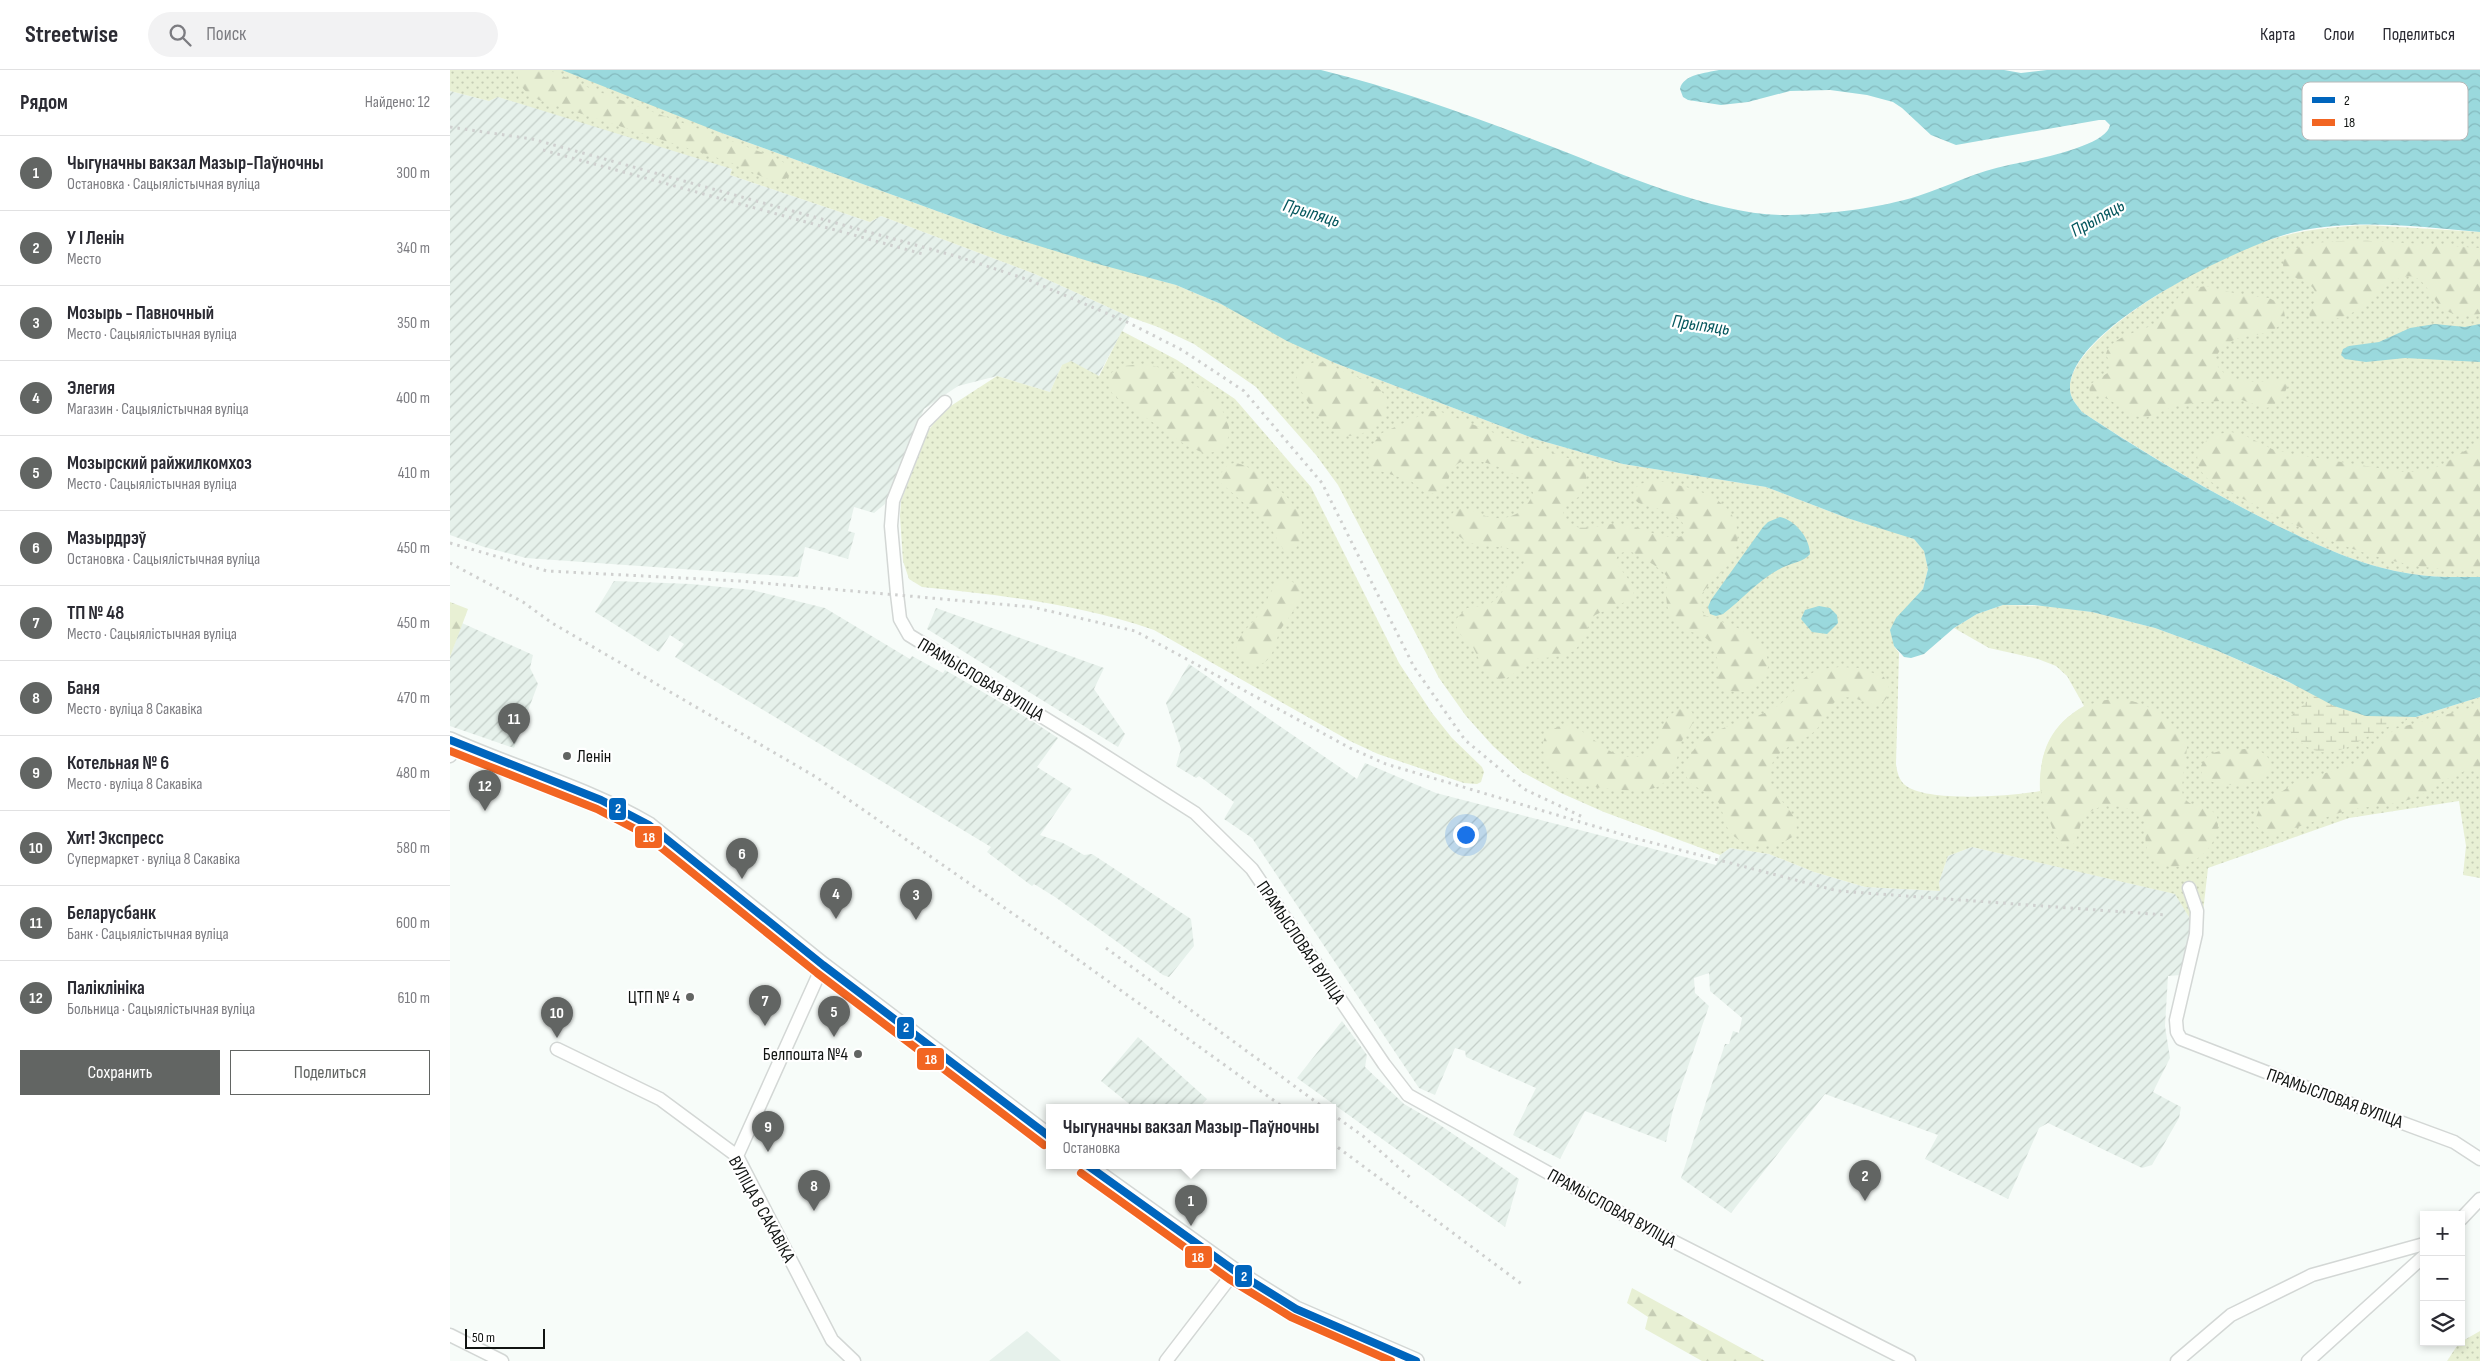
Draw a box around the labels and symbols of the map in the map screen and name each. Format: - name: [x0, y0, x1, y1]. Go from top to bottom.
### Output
- legend: [2302, 82, 2468, 140]
- text: 2: [2344, 92, 2350, 109]
- text: 18: [2344, 114, 2355, 131]
- water label: Прыпяць: [1280, 194, 1343, 233]
- water label: Прыпяць: [2067, 194, 2129, 243]
- water label: Прыпяць: [1670, 310, 1731, 341]
- street label: ПРАМЫСЛОВАЯ ВУЛІЦА: [914, 633, 1048, 726]
- pin: 11: [498, 703, 530, 744]
- place label: Ленін: [577, 746, 611, 767]
- marker: Ленін: [561, 750, 573, 762]
- pin: 12: [469, 770, 501, 811]
- line badge: 2: [608, 797, 627, 821]
- text: 2: [615, 800, 621, 817]
- your location: [1453, 822, 1479, 848]
- line badge: 18: [634, 825, 663, 849]
- text: 18: [643, 829, 655, 846]
- pin: 6: [726, 838, 758, 879]
- street label: ПРАМЫСЛОВАЯ ВУЛІЦА: [1252, 877, 1350, 1008]
- pin: 4: [820, 878, 852, 919]
- pin: 3: [900, 879, 932, 920]
- pin: 7: [749, 985, 781, 1026]
- place label: ЦТП № 4: [628, 987, 680, 1008]
- marker: ЦТП № 4: [684, 991, 696, 1003]
- pin: 5: [818, 996, 850, 1037]
- pin: 10: [541, 997, 573, 1038]
- line badge: 2: [896, 1016, 915, 1040]
- text: 2: [903, 1019, 909, 1036]
- place label: Белпошта №4: [763, 1044, 848, 1065]
- line badge: 18: [916, 1047, 945, 1071]
- marker: Белпошта №4: [852, 1048, 864, 1060]
- text: 18: [925, 1051, 937, 1068]
- street label: ПРАМЫСЛОВАЯ ВУЛІЦА: [2264, 1064, 2406, 1133]
- pin: 9: [752, 1111, 784, 1152]
- street label: ВУЛІЦА 8 САКАВІКА: [724, 1153, 800, 1266]
- pin: 2: [1849, 1160, 1881, 1201]
- street label: ПРАМЫСЛОВАЯ ВУЛІЦА: [1544, 1164, 1680, 1253]
- pin: 8: [798, 1170, 830, 1211]
- pin: 1: [1175, 1185, 1207, 1226]
- line badge: 18: [1184, 1245, 1213, 1269]
- text: 18: [1192, 1249, 1204, 1266]
- line badge: 2: [1234, 1264, 1253, 1288]
- text: 2: [1241, 1268, 1247, 1285]
- scale bar: [465, 1326, 545, 1349]

